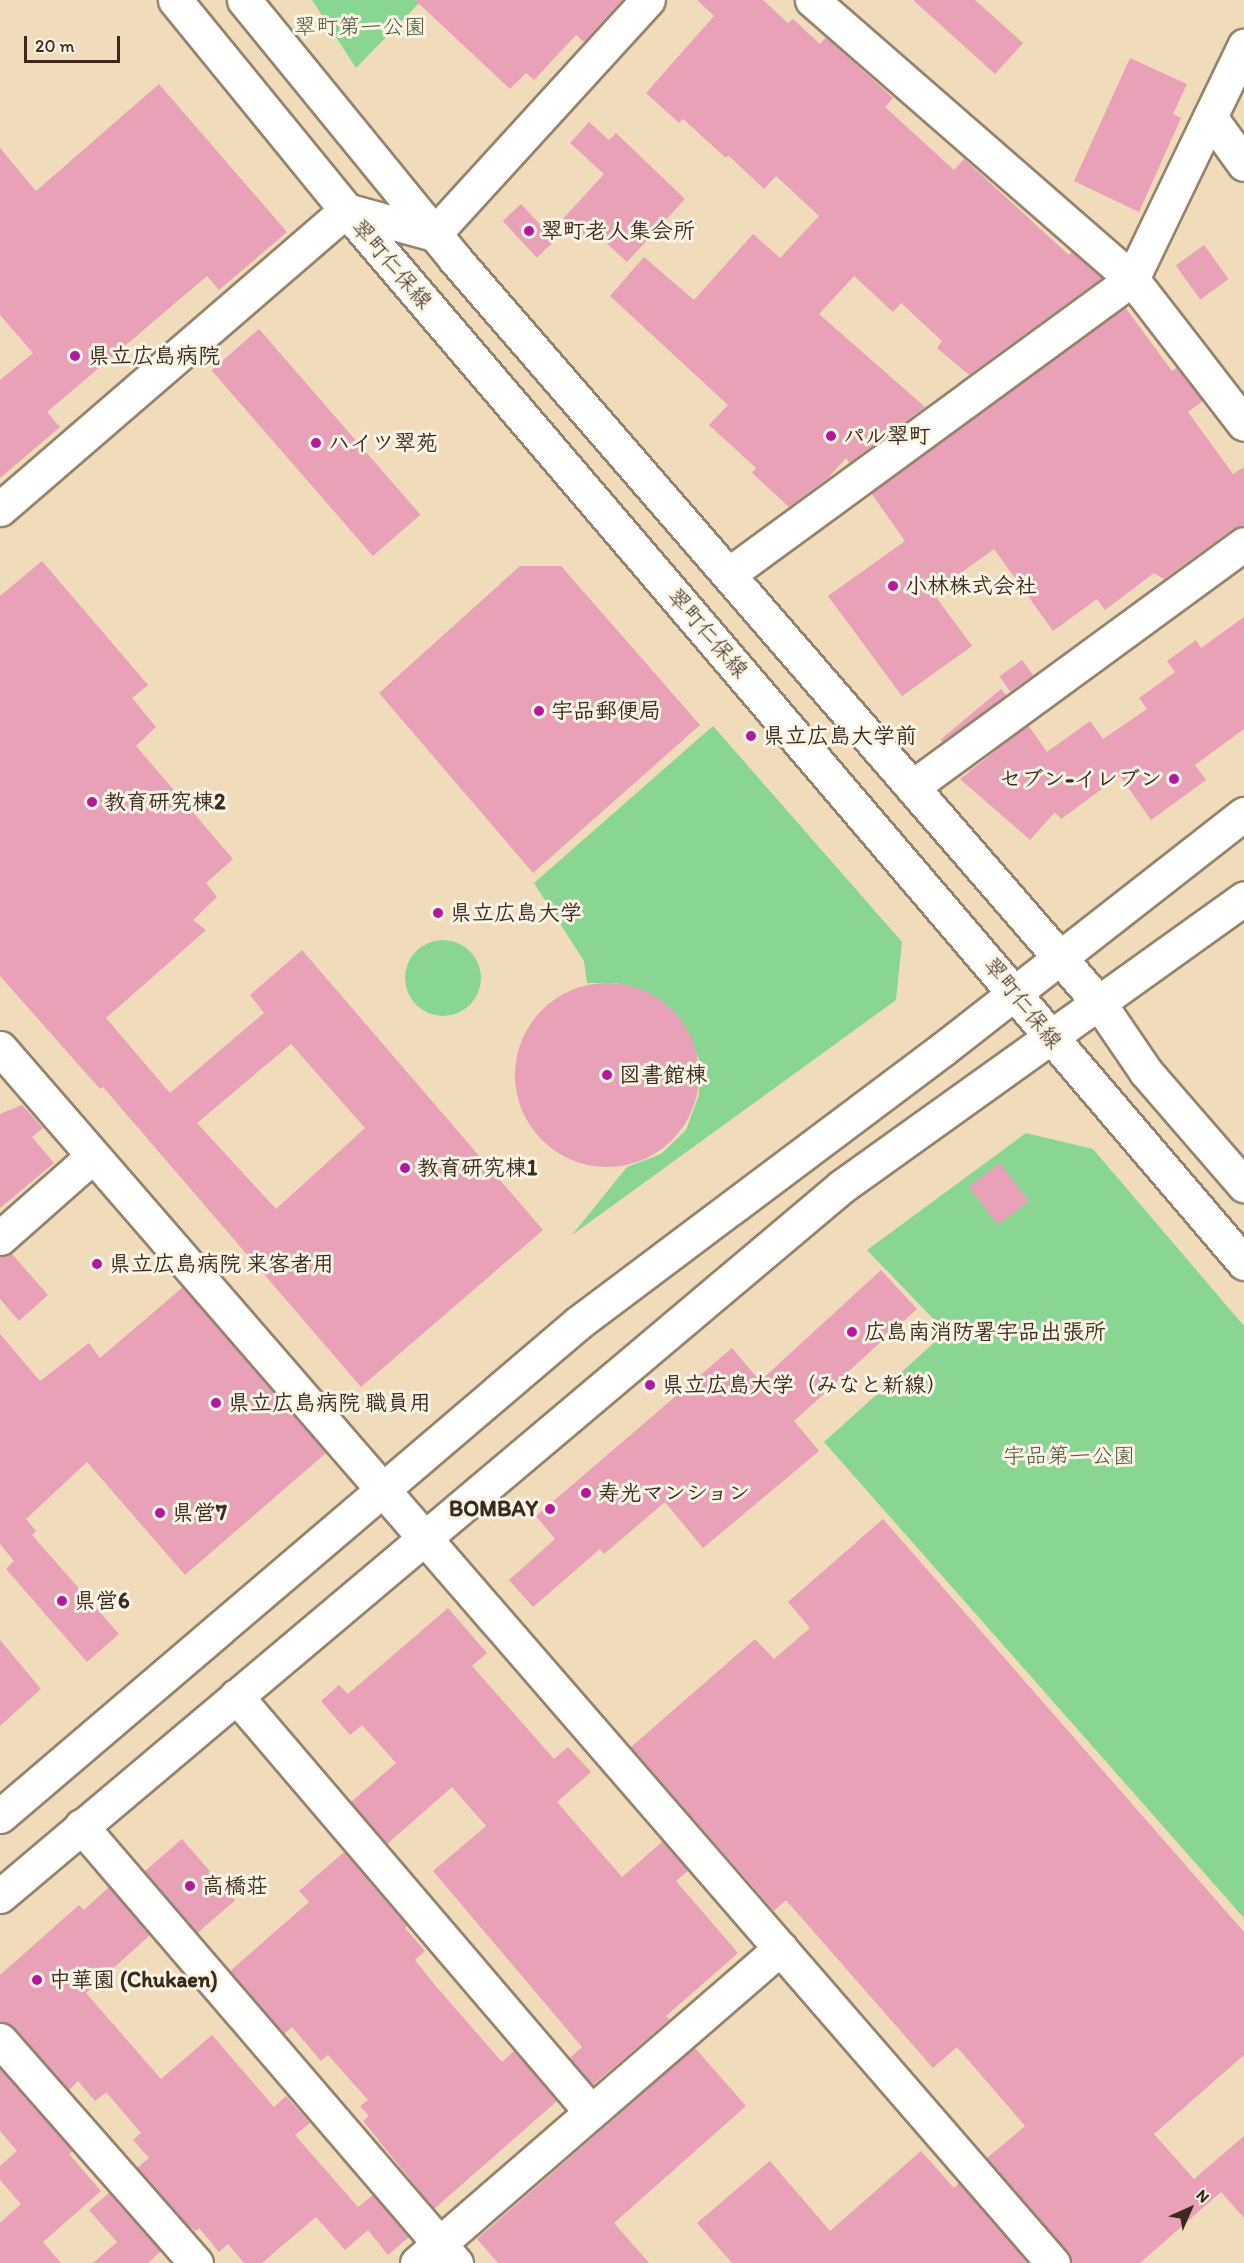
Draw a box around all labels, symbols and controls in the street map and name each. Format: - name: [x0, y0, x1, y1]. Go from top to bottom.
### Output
- park label: 翠町第一公園: [294, 14, 426, 40]
- scale bar: [27, 24, 123, 62]
- text: 20 m: [35, 35, 75, 57]
- street label: 翠町仁保線: [346, 214, 438, 314]
- place label: 翠町老人集会所: [541, 218, 695, 244]
- marker: 翠町老人集会所: [522, 224, 536, 238]
- place label: 県立広島病院: [88, 343, 220, 369]
- marker: 県立広島病院: [66, 347, 84, 365]
- place label: パル翠町: [843, 423, 931, 449]
- marker: パル翠町: [824, 429, 838, 443]
- place label: ハイツ翠苑: [328, 430, 438, 456]
- marker: ハイツ翠苑: [309, 436, 323, 450]
- place label: 小林株式会社: [905, 573, 1037, 599]
- marker: 小林株式会社: [886, 579, 900, 593]
- street label: 翠町仁保線: [662, 583, 754, 683]
- place label: 宇品郵便局: [551, 698, 661, 724]
- marker: 宇品郵便局: [532, 704, 546, 718]
- place label: 県立広島大学前: [763, 723, 917, 749]
- marker: 県立広島大学前: [744, 729, 758, 743]
- place label: セブン-イレブン: [999, 766, 1162, 792]
- marker: セブン-イレブン: [1167, 772, 1181, 786]
- place label: 教育研究棟2: [104, 789, 226, 815]
- marker: 教育研究棟2: [85, 795, 99, 809]
- place label: 県立広島大学: [450, 900, 582, 926]
- marker: 県立広島大学: [431, 906, 445, 920]
- street label: 翠町仁保線: [978, 952, 1068, 1054]
- place label: 図書館棟: [619, 1062, 707, 1088]
- marker: 図書館棟: [600, 1068, 614, 1082]
- place label: 教育研究棟1: [417, 1155, 537, 1181]
- marker: 教育研究棟1: [398, 1161, 412, 1175]
- place label: 県立広島病院 来客者用: [109, 1251, 334, 1277]
- marker: 県立広島病院 来客者用: [90, 1257, 104, 1271]
- place label: 広島南消防署宇品出張所: [864, 1319, 1106, 1345]
- marker: 広島南消防署宇品出張所: [845, 1325, 859, 1339]
- place label: 県立広島大学（みなと新線）: [662, 1372, 948, 1398]
- marker: 県立広島大学（みなと新線）: [643, 1378, 657, 1392]
- place label: 県立広島病院 職員用: [228, 1390, 431, 1416]
- marker: 県立広島病院 職員用: [209, 1396, 223, 1410]
- park label: 宇品第一公園: [1003, 1443, 1135, 1469]
- place label: 寿光マンション: [598, 1480, 752, 1506]
- marker: 寿光マンション: [579, 1486, 593, 1500]
- place label: BOMBAY: [449, 1496, 538, 1522]
- place label: 県営7: [172, 1500, 227, 1526]
- marker: BOMBAY: [543, 1502, 557, 1516]
- marker: 県営7: [153, 1506, 167, 1520]
- place label: 県営6: [74, 1588, 130, 1614]
- marker: 県営6: [55, 1594, 69, 1608]
- place label: 高橋荘: [202, 1873, 268, 1899]
- marker: 高橋荘: [183, 1879, 197, 1893]
- place label: 中華園 (Chukaen): [49, 1967, 218, 1993]
- marker: 中華園 (Chukaen): [30, 1973, 44, 1987]
- north arrow: [1160, 2179, 1220, 2239]
- text: N: [1193, 2185, 1214, 2206]

